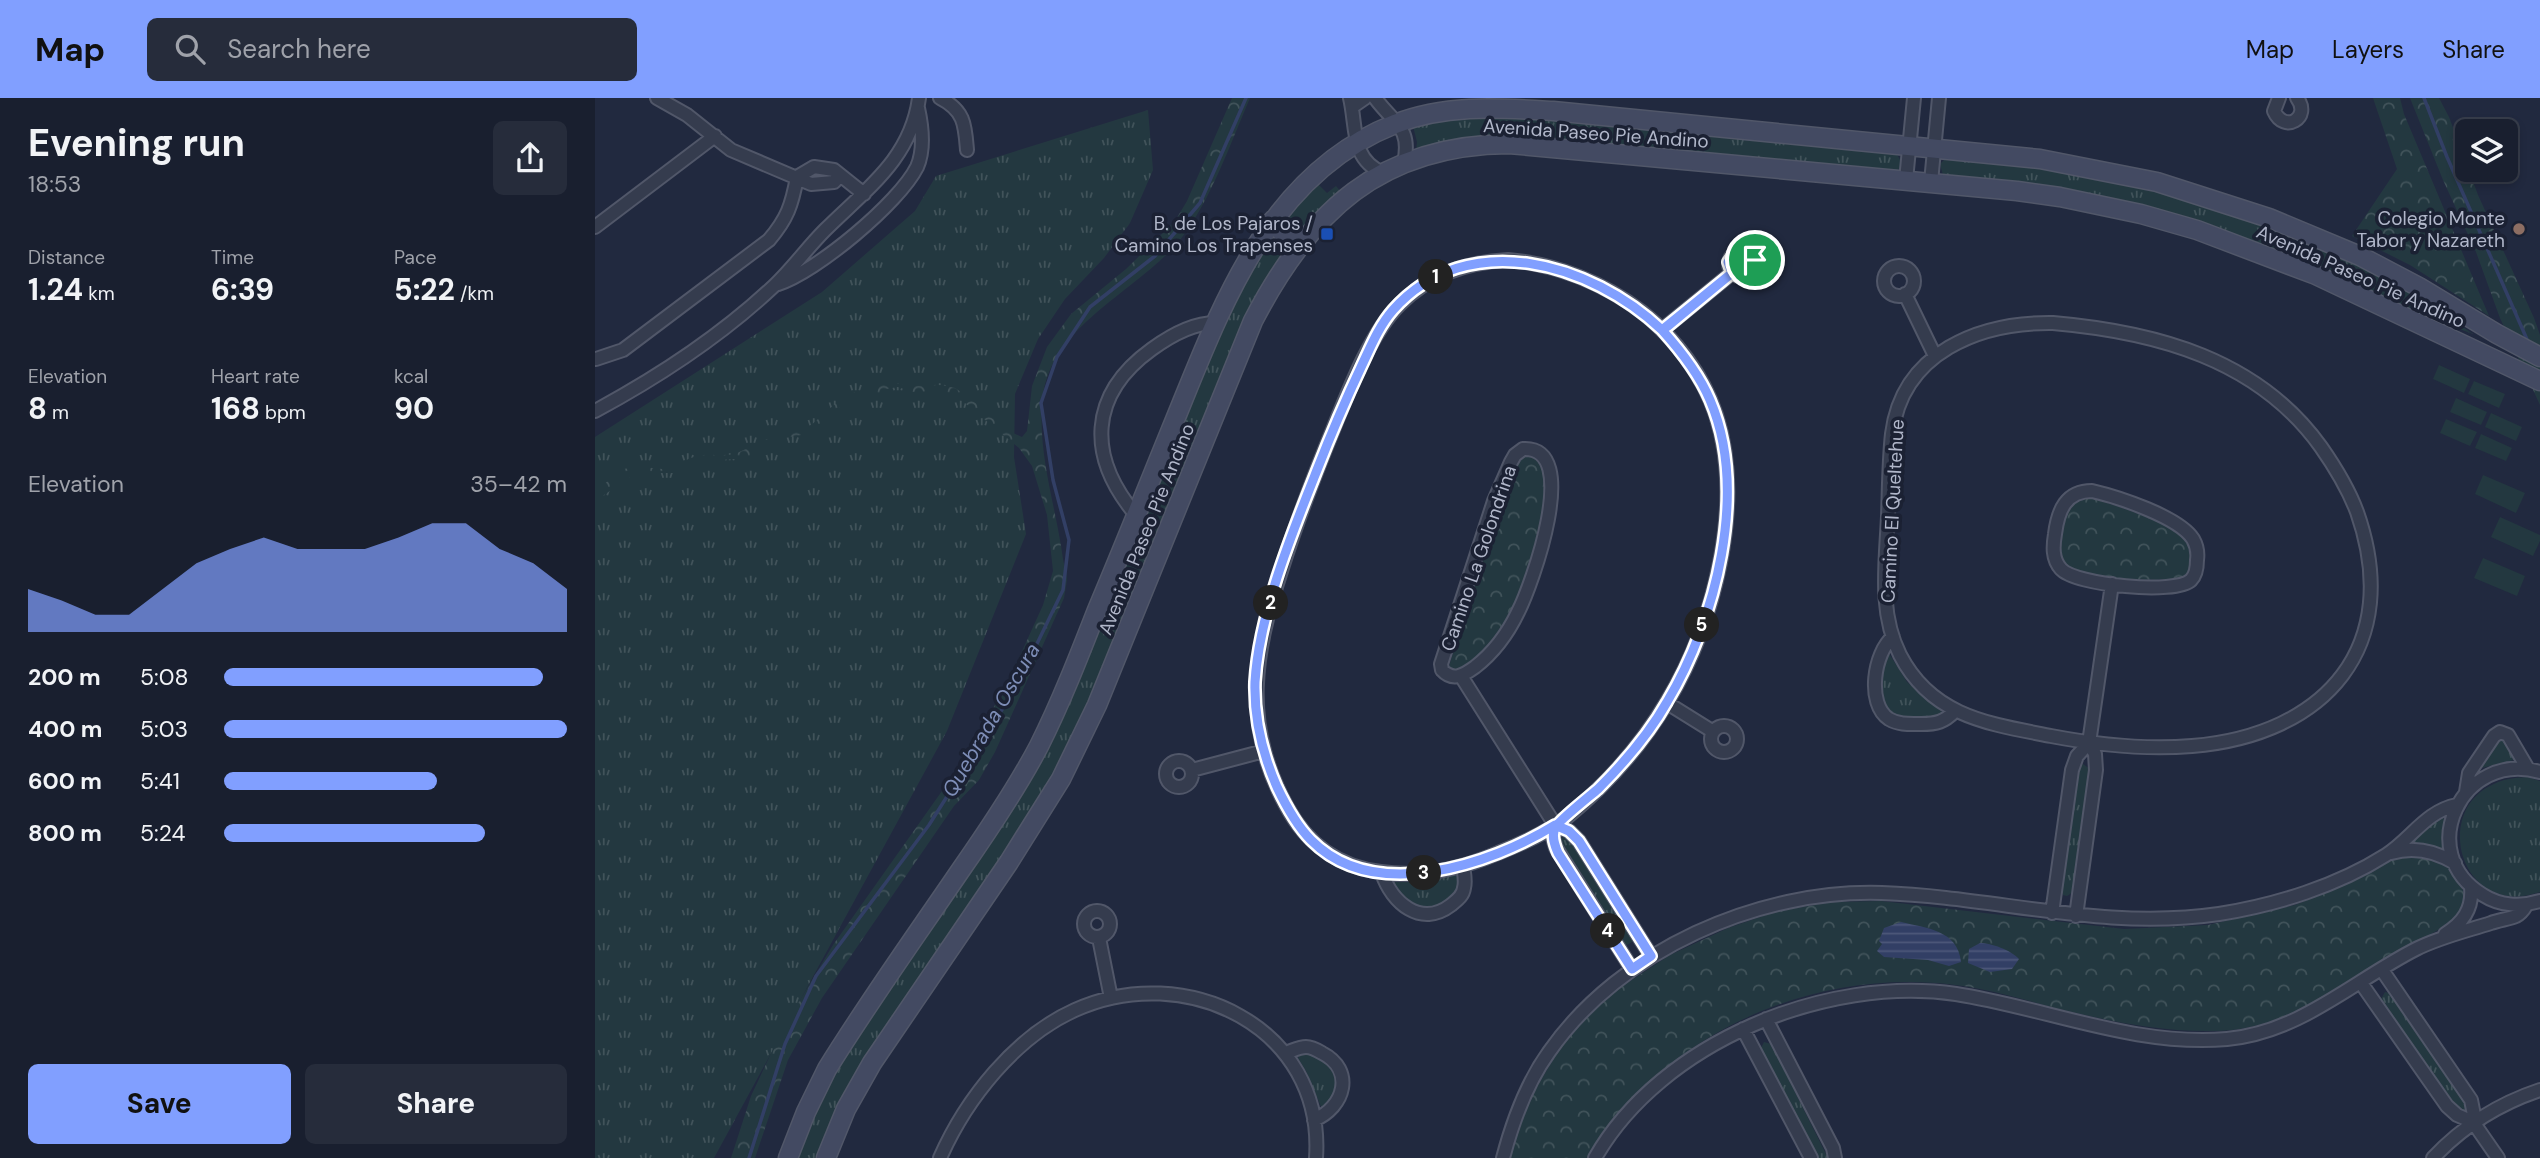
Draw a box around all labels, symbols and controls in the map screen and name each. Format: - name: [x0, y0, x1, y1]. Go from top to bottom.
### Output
- search box: [147, 18, 637, 81]
- text: Map: [35, 28, 105, 71]
- icon: search: [171, 30, 209, 68]
- text: Search here: [227, 32, 371, 66]
- text: Map: [2246, 34, 2294, 65]
- text: Layers: [2332, 34, 2404, 65]
- text: Share: [2442, 34, 2505, 65]
- street label: Avenida Paseo Pie Andino: [1482, 113, 1710, 154]
- text: Evening run: [28, 118, 245, 168]
- map controls: [2455, 119, 2518, 182]
- button: layers: [2455, 119, 2518, 182]
- button: share: [493, 121, 567, 195]
- text: 18:53: [28, 169, 81, 199]
- place label: Colegio Monte Tabor y Nazareth: [2357, 206, 2505, 253]
- place label: B. de Los Pajaros / Camino Los Trapenses: [1114, 211, 1313, 258]
- street label: Avenida Paseo Pie Andino: [2253, 219, 2469, 334]
- marker: Colegio Monte Tabor y Nazareth: [2511, 221, 2527, 237]
- marker: B. de Los Pajaros / Camino Los Trapenses: [1319, 226, 1335, 242]
- pin: [1725, 230, 1785, 290]
- icon: arrive: [1736, 241, 1774, 279]
- text: Distance: [28, 245, 105, 270]
- text: Time: [211, 245, 254, 270]
- text: Pace: [394, 245, 437, 270]
- pin: 1: [1419, 260, 1453, 294]
- text: 1: [1432, 264, 1439, 289]
- text: 1.24: [28, 270, 83, 309]
- text: 6:39: [211, 270, 274, 309]
- text: 5:22: [394, 270, 455, 309]
- text: km: [83, 281, 115, 306]
- text: /km: [455, 281, 494, 306]
- text: Elevation: [28, 364, 107, 389]
- text: Heart rate: [211, 364, 300, 389]
- text: kcal: [394, 364, 428, 389]
- text: 8: [28, 389, 47, 428]
- text: 168: [211, 389, 260, 428]
- text: 90: [394, 389, 434, 428]
- text: m: [47, 400, 69, 425]
- text: bpm: [260, 400, 306, 425]
- street label: Camino El Queltehue: [1875, 419, 1910, 604]
- street label: Avenida Paseo Pie Andino: [1093, 420, 1200, 639]
- street label: Camino La Golondrina: [1435, 462, 1522, 654]
- text: Elevation: [28, 469, 124, 499]
- text: 35–42 m: [470, 469, 567, 499]
- pin: 2: [1253, 586, 1289, 620]
- text: 2: [1265, 590, 1276, 615]
- pin: 5: [1685, 608, 1719, 642]
- text: 5: [1696, 612, 1707, 637]
- water label: Quebrada Oscura: [935, 638, 1047, 802]
- text: 200 m: [28, 662, 101, 692]
- text: 5:08: [140, 662, 188, 692]
- text: 400 m: [28, 714, 102, 744]
- text: 5:03: [140, 714, 188, 744]
- text: 600 m: [28, 766, 102, 796]
- text: 5:41: [140, 766, 180, 796]
- text: 800 m: [28, 818, 102, 848]
- text: 5:24: [140, 818, 186, 848]
- pin: 3: [1407, 856, 1441, 890]
- text: 3: [1418, 860, 1429, 885]
- pin: 4: [1591, 914, 1625, 948]
- text: 4: [1601, 918, 1614, 943]
- button: Save: [28, 1064, 291, 1144]
- button: Share: [305, 1064, 567, 1144]

